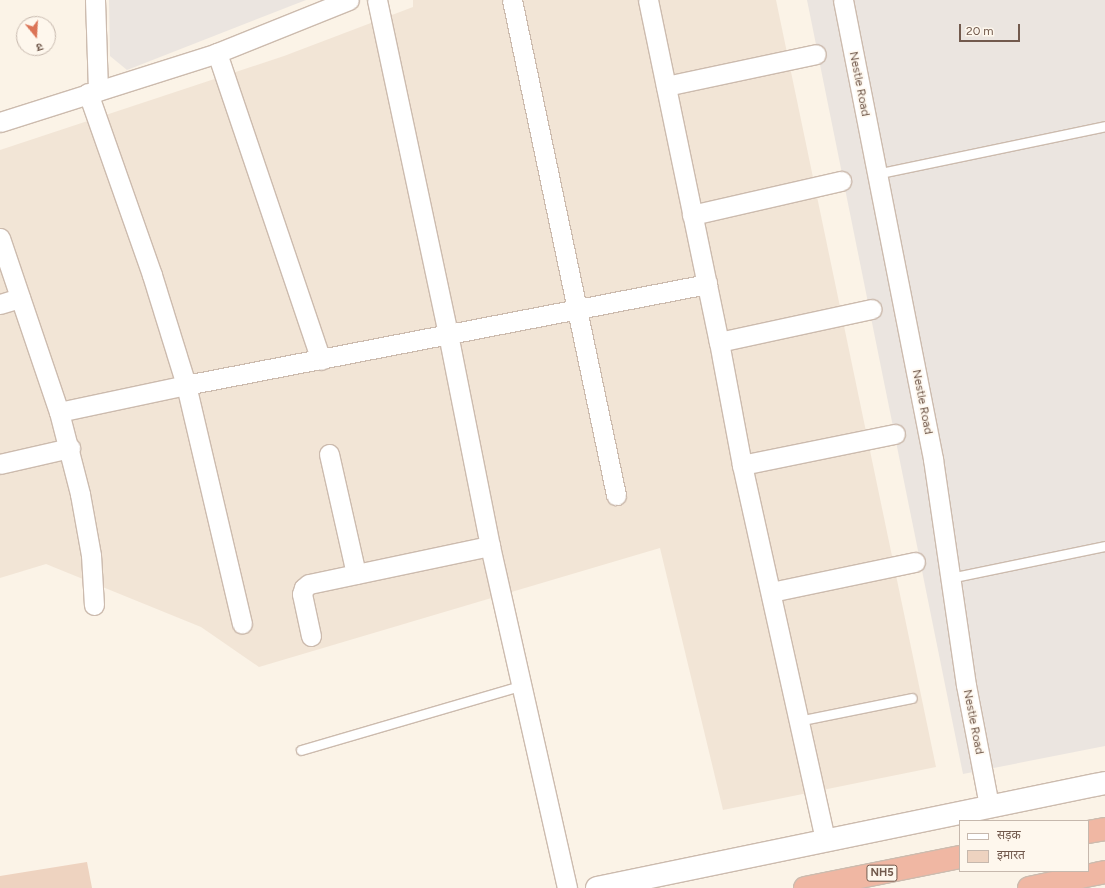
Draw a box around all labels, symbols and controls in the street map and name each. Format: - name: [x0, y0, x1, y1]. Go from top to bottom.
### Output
- north arrow: [16, 16, 56, 56]
- scale bar: [961, 16, 1022, 42]
- text: 20 m: [966, 24, 994, 38]
- text: उ: [34, 40, 45, 54]
- street label: Nestle Road: [846, 50, 872, 118]
- street label: Nestle Road: [909, 368, 935, 436]
- street label: Nestle Road: [960, 688, 986, 756]
- legend: [959, 820, 1089, 872]
- text: सड़क: [997, 828, 1021, 842]
- text: इमारत: [997, 848, 1025, 862]
- road number: NH5: [866, 864, 898, 882]

